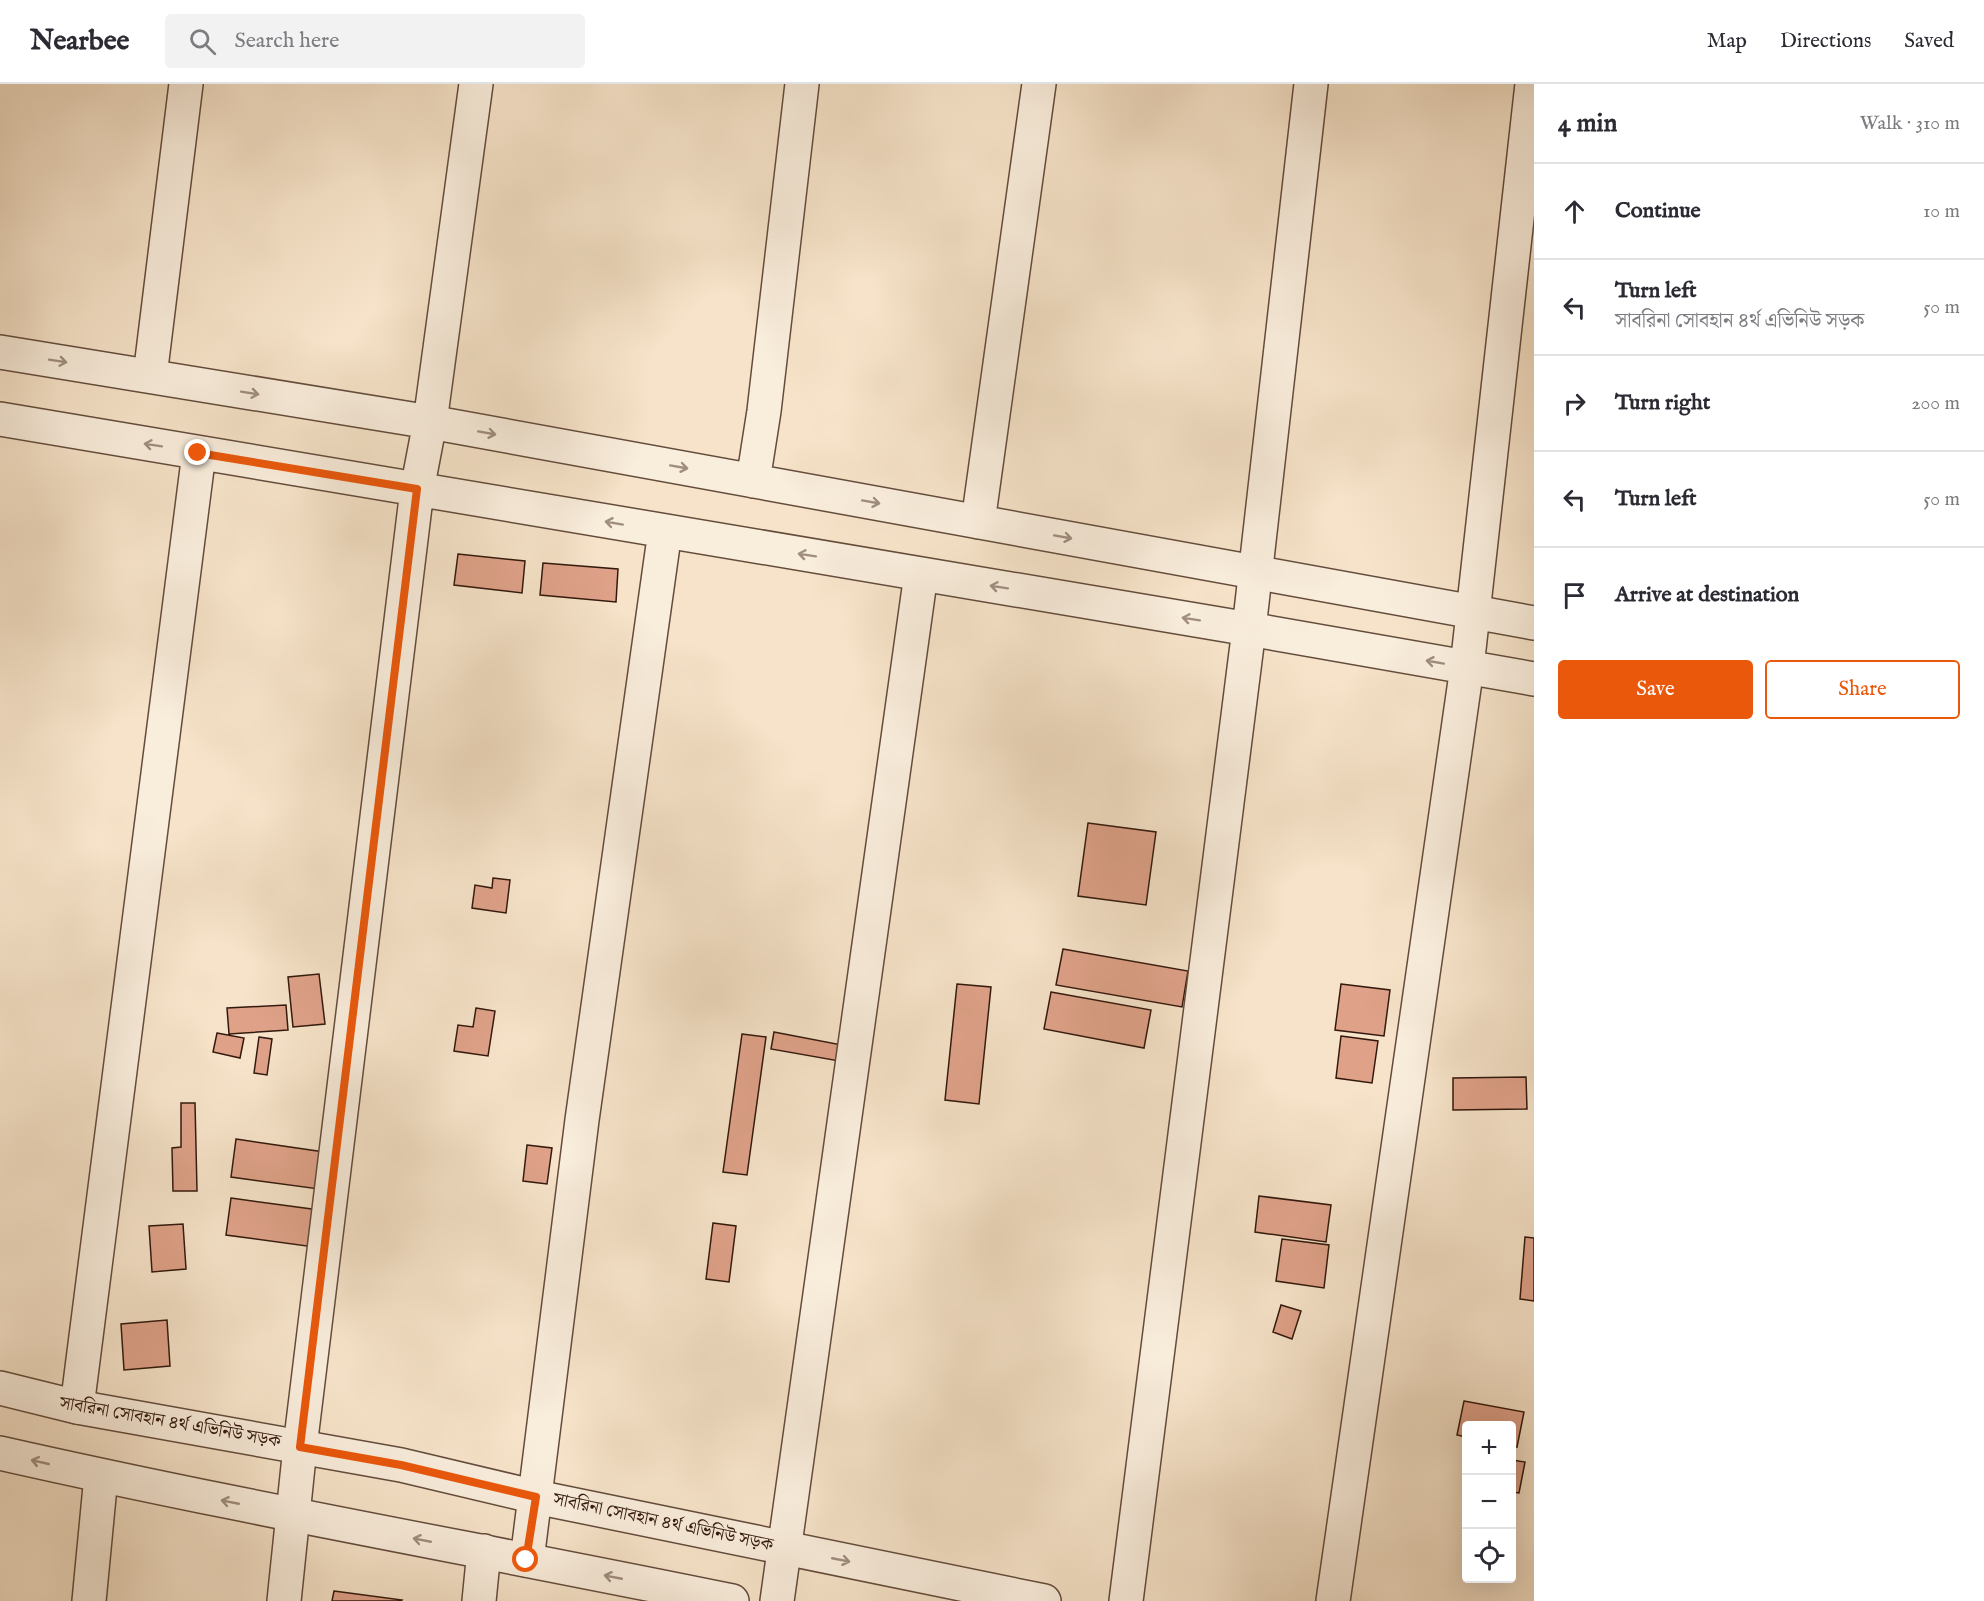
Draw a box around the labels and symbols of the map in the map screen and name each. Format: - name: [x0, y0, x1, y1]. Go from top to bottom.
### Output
- one-way arrow: [47, 356, 67, 367]
- one-way arrow: [240, 387, 260, 398]
- one-way arrow: [477, 428, 496, 439]
- one-way arrow: [143, 439, 163, 450]
- route end: [184, 439, 210, 465]
- one-way arrow: [669, 462, 688, 473]
- one-way arrow: [861, 497, 880, 508]
- one-way arrow: [605, 517, 625, 528]
- one-way arrow: [1052, 532, 1072, 543]
- one-way arrow: [797, 549, 817, 560]
- one-way arrow: [990, 581, 1009, 592]
- one-way arrow: [1182, 613, 1202, 624]
- one-way arrow: [1426, 656, 1445, 667]
- street label: সাবরিনা সোবহান ৪র্থ এভিনিউ সড়ক: [57, 1391, 284, 1454]
- one-way arrow: [30, 1456, 49, 1468]
- street label: সাবরিনা সোবহান ৪র্থ এভিনিউ সড়ক: [550, 1487, 777, 1558]
- one-way arrow: [221, 1496, 241, 1507]
- one-way arrow: [413, 1534, 432, 1545]
- route start: [512, 1546, 538, 1572]
- one-way arrow: [831, 1555, 850, 1566]
- one-way arrow: [604, 1571, 624, 1582]

